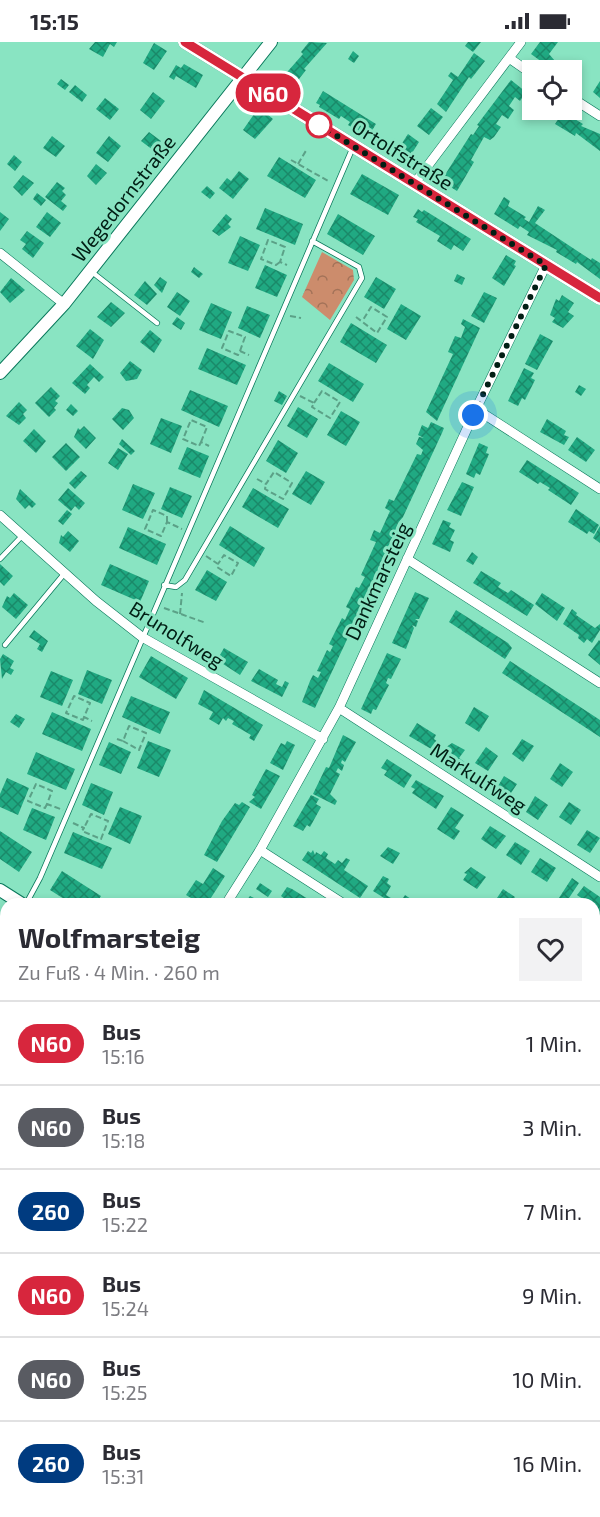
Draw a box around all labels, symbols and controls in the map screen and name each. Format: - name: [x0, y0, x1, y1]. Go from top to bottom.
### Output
- text: 15:15: [30, 8, 79, 34]
- map controls: [522, 60, 582, 120]
- button: locate: [522, 60, 582, 120]
- line badge: N60: [234, 74, 302, 112]
- text: N60: [248, 81, 288, 106]
- unlabelled marker: [306, 112, 332, 138]
- street label: Ortolfstraße: [348, 113, 458, 195]
- street label: Wegedornstraße: [66, 130, 180, 266]
- your location: [458, 400, 488, 430]
- street label: Dankmarsteig: [339, 518, 415, 644]
- street label: Brunolfweg: [125, 596, 229, 672]
- street label: Markulfweg: [426, 737, 532, 817]
- button: heart: [519, 918, 582, 981]
- text: Wolfmarsteig: [18, 920, 200, 954]
- text: Zu Fuß · 4 Min. · 260 m: [18, 960, 220, 984]
- text: Bus: [102, 1018, 141, 1044]
- text: 1 Min.: [526, 1030, 582, 1056]
- text: N60: [31, 1031, 71, 1056]
- text: 15:16: [102, 1044, 145, 1068]
- text: Bus: [102, 1102, 141, 1128]
- text: 3 Min.: [522, 1114, 582, 1140]
- text: N60: [31, 1115, 71, 1140]
- text: 15:18: [102, 1128, 146, 1152]
- text: Bus: [102, 1186, 141, 1212]
- text: 7 Min.: [523, 1198, 582, 1224]
- text: 260: [32, 1199, 70, 1224]
- text: 15:22: [102, 1212, 148, 1236]
- text: Bus: [102, 1270, 141, 1296]
- text: 9 Min.: [522, 1282, 582, 1308]
- text: N60: [31, 1283, 71, 1308]
- text: 15:24: [102, 1296, 149, 1320]
- text: Bus: [102, 1354, 141, 1380]
- text: 10 Min.: [513, 1366, 582, 1392]
- text: N60: [31, 1367, 71, 1392]
- text: 15:25: [102, 1380, 147, 1404]
- text: Bus: [102, 1438, 141, 1464]
- text: 16 Min.: [513, 1450, 582, 1476]
- text: 260: [32, 1451, 70, 1476]
- text: 15:31: [102, 1464, 144, 1488]

